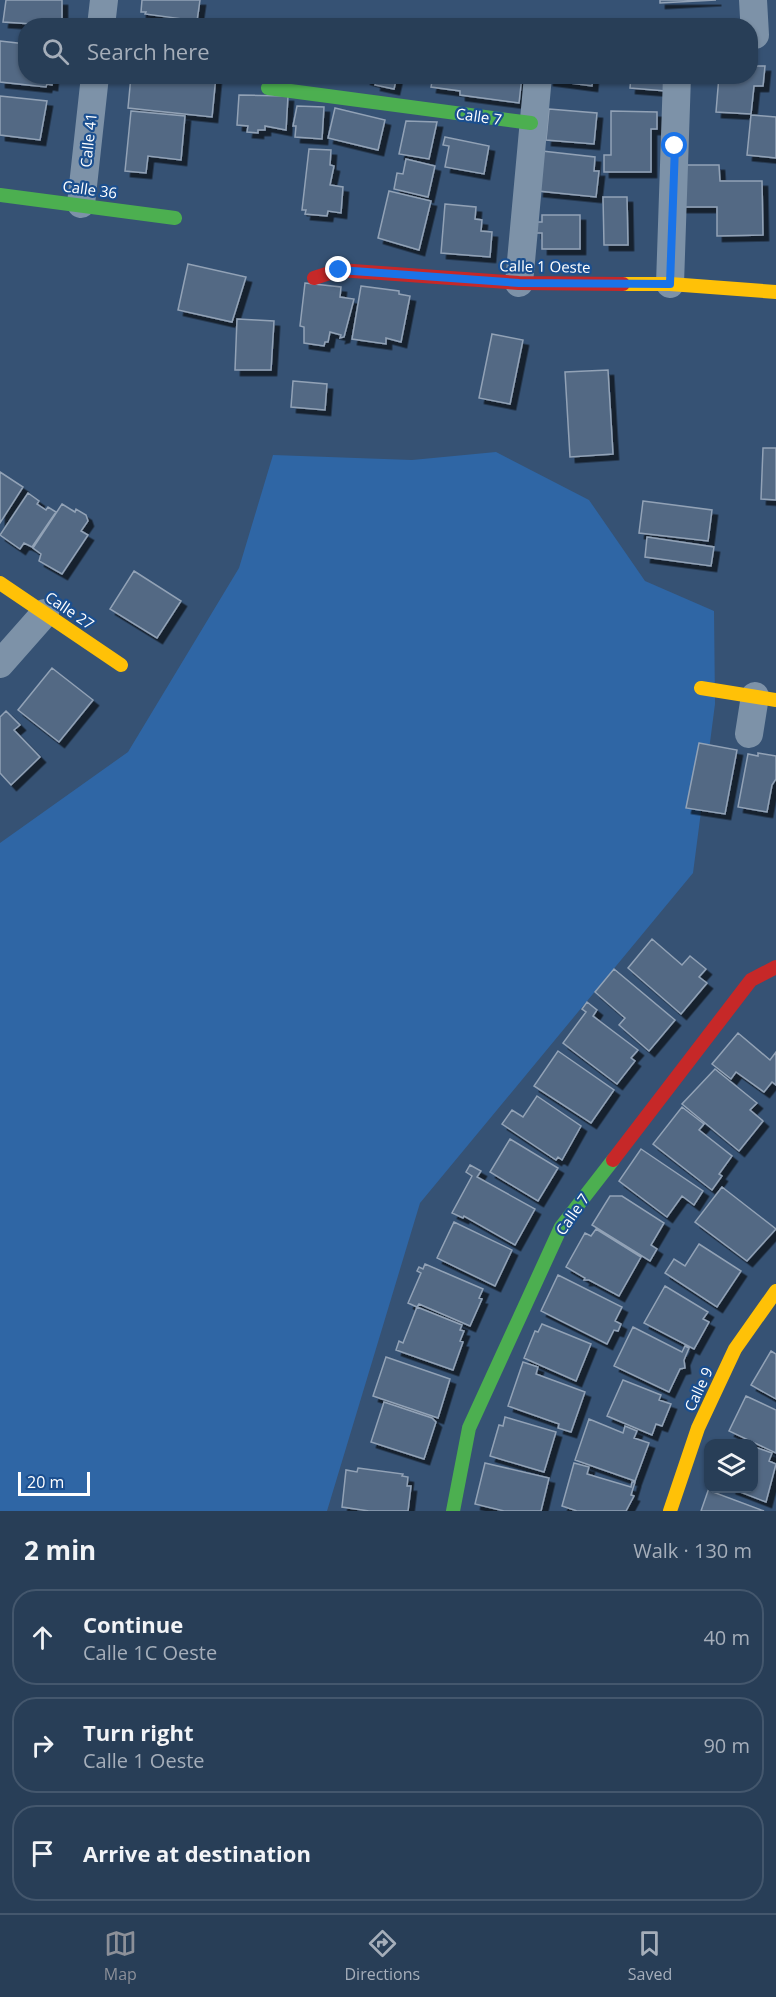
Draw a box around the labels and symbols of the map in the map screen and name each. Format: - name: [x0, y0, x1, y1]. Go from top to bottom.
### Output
- street label: Calle 7: [455, 103, 503, 129]
- street label: Calle 41: [75, 112, 101, 168]
- route start: [661, 132, 687, 158]
- street label: Calle 36: [61, 175, 119, 203]
- street label: Calle 1 Oeste: [499, 255, 591, 277]
- route end: [325, 256, 351, 282]
- street label: Calle 27: [42, 586, 98, 634]
- street label: Calle 7: [551, 1189, 593, 1239]
- street label: Calle 9: [679, 1364, 717, 1414]
- scale bar: [18, 1469, 90, 1496]

